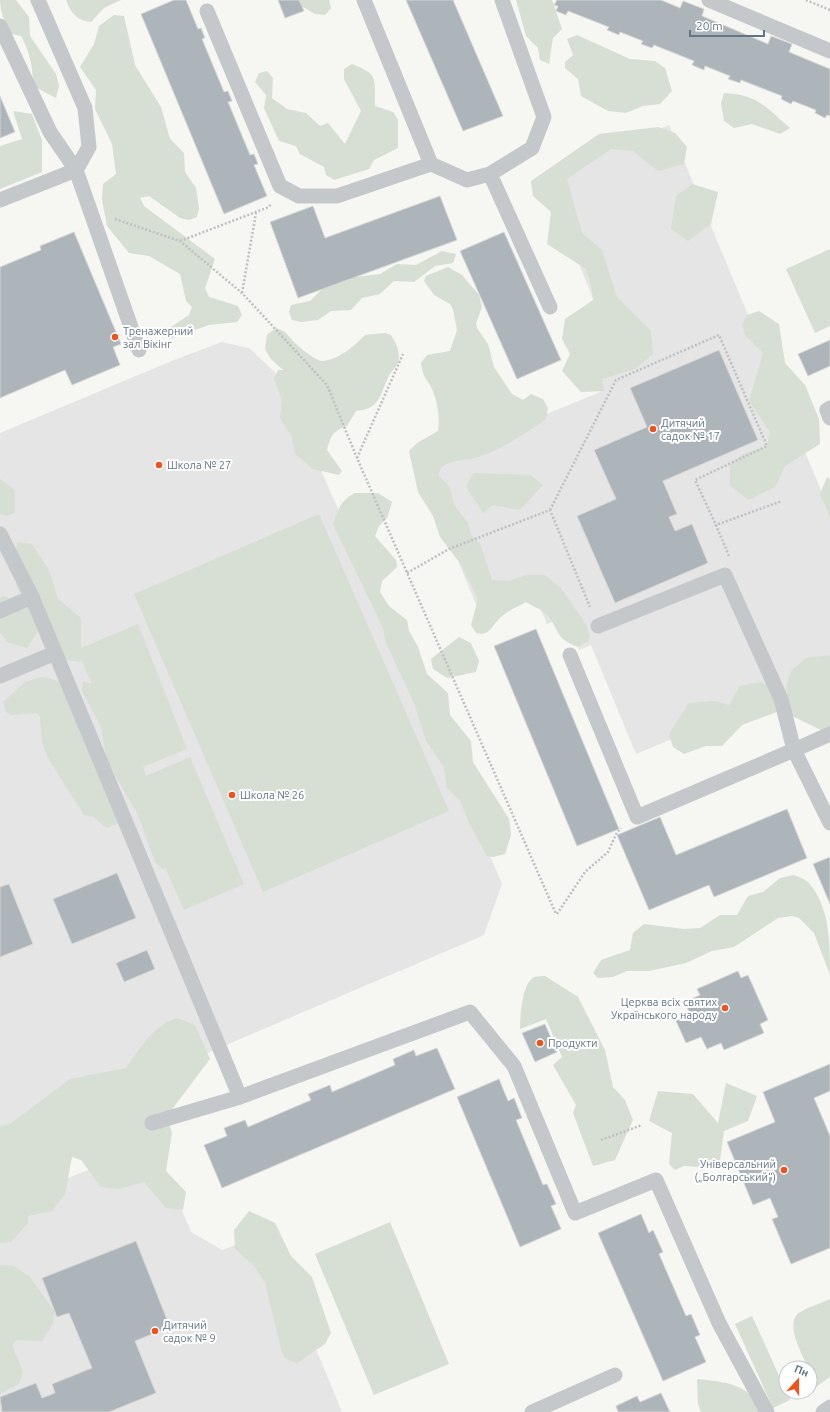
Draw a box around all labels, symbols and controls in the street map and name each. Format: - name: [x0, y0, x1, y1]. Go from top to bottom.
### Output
- scale bar: [690, 12, 764, 38]
- text: 20 m: [696, 19, 723, 32]
- place label: Тренажерний зал Вікінг: [123, 325, 193, 350]
- marker: Тренажерний зал Вікінг: [110, 332, 120, 342]
- place label: Дитячий садок № 17: [661, 417, 720, 442]
- marker: Дитячий садок № 17: [648, 424, 658, 434]
- place label: Школа № 27: [167, 459, 231, 471]
- marker: Школа № 27: [154, 460, 164, 470]
- place label: Школа № 26: [240, 789, 304, 801]
- marker: Школа № 26: [227, 790, 237, 800]
- place label: Церква всіх святих Українського народу: [611, 996, 718, 1021]
- marker: Церква всіх святих Українського народу: [720, 1003, 730, 1013]
- place label: Продукти: [548, 1037, 598, 1049]
- marker: Продукти: [535, 1038, 545, 1048]
- place label: Універсальний („Болгарський“): [695, 1158, 776, 1184]
- marker: Універсальний („Болгарський“): [779, 1165, 789, 1175]
- place label: Дитячий садок № 9: [163, 1319, 216, 1344]
- marker: Дитячий садок № 9: [150, 1326, 160, 1336]
- north arrow: [778, 1360, 818, 1400]
- text: Пн: [793, 1362, 810, 1379]

